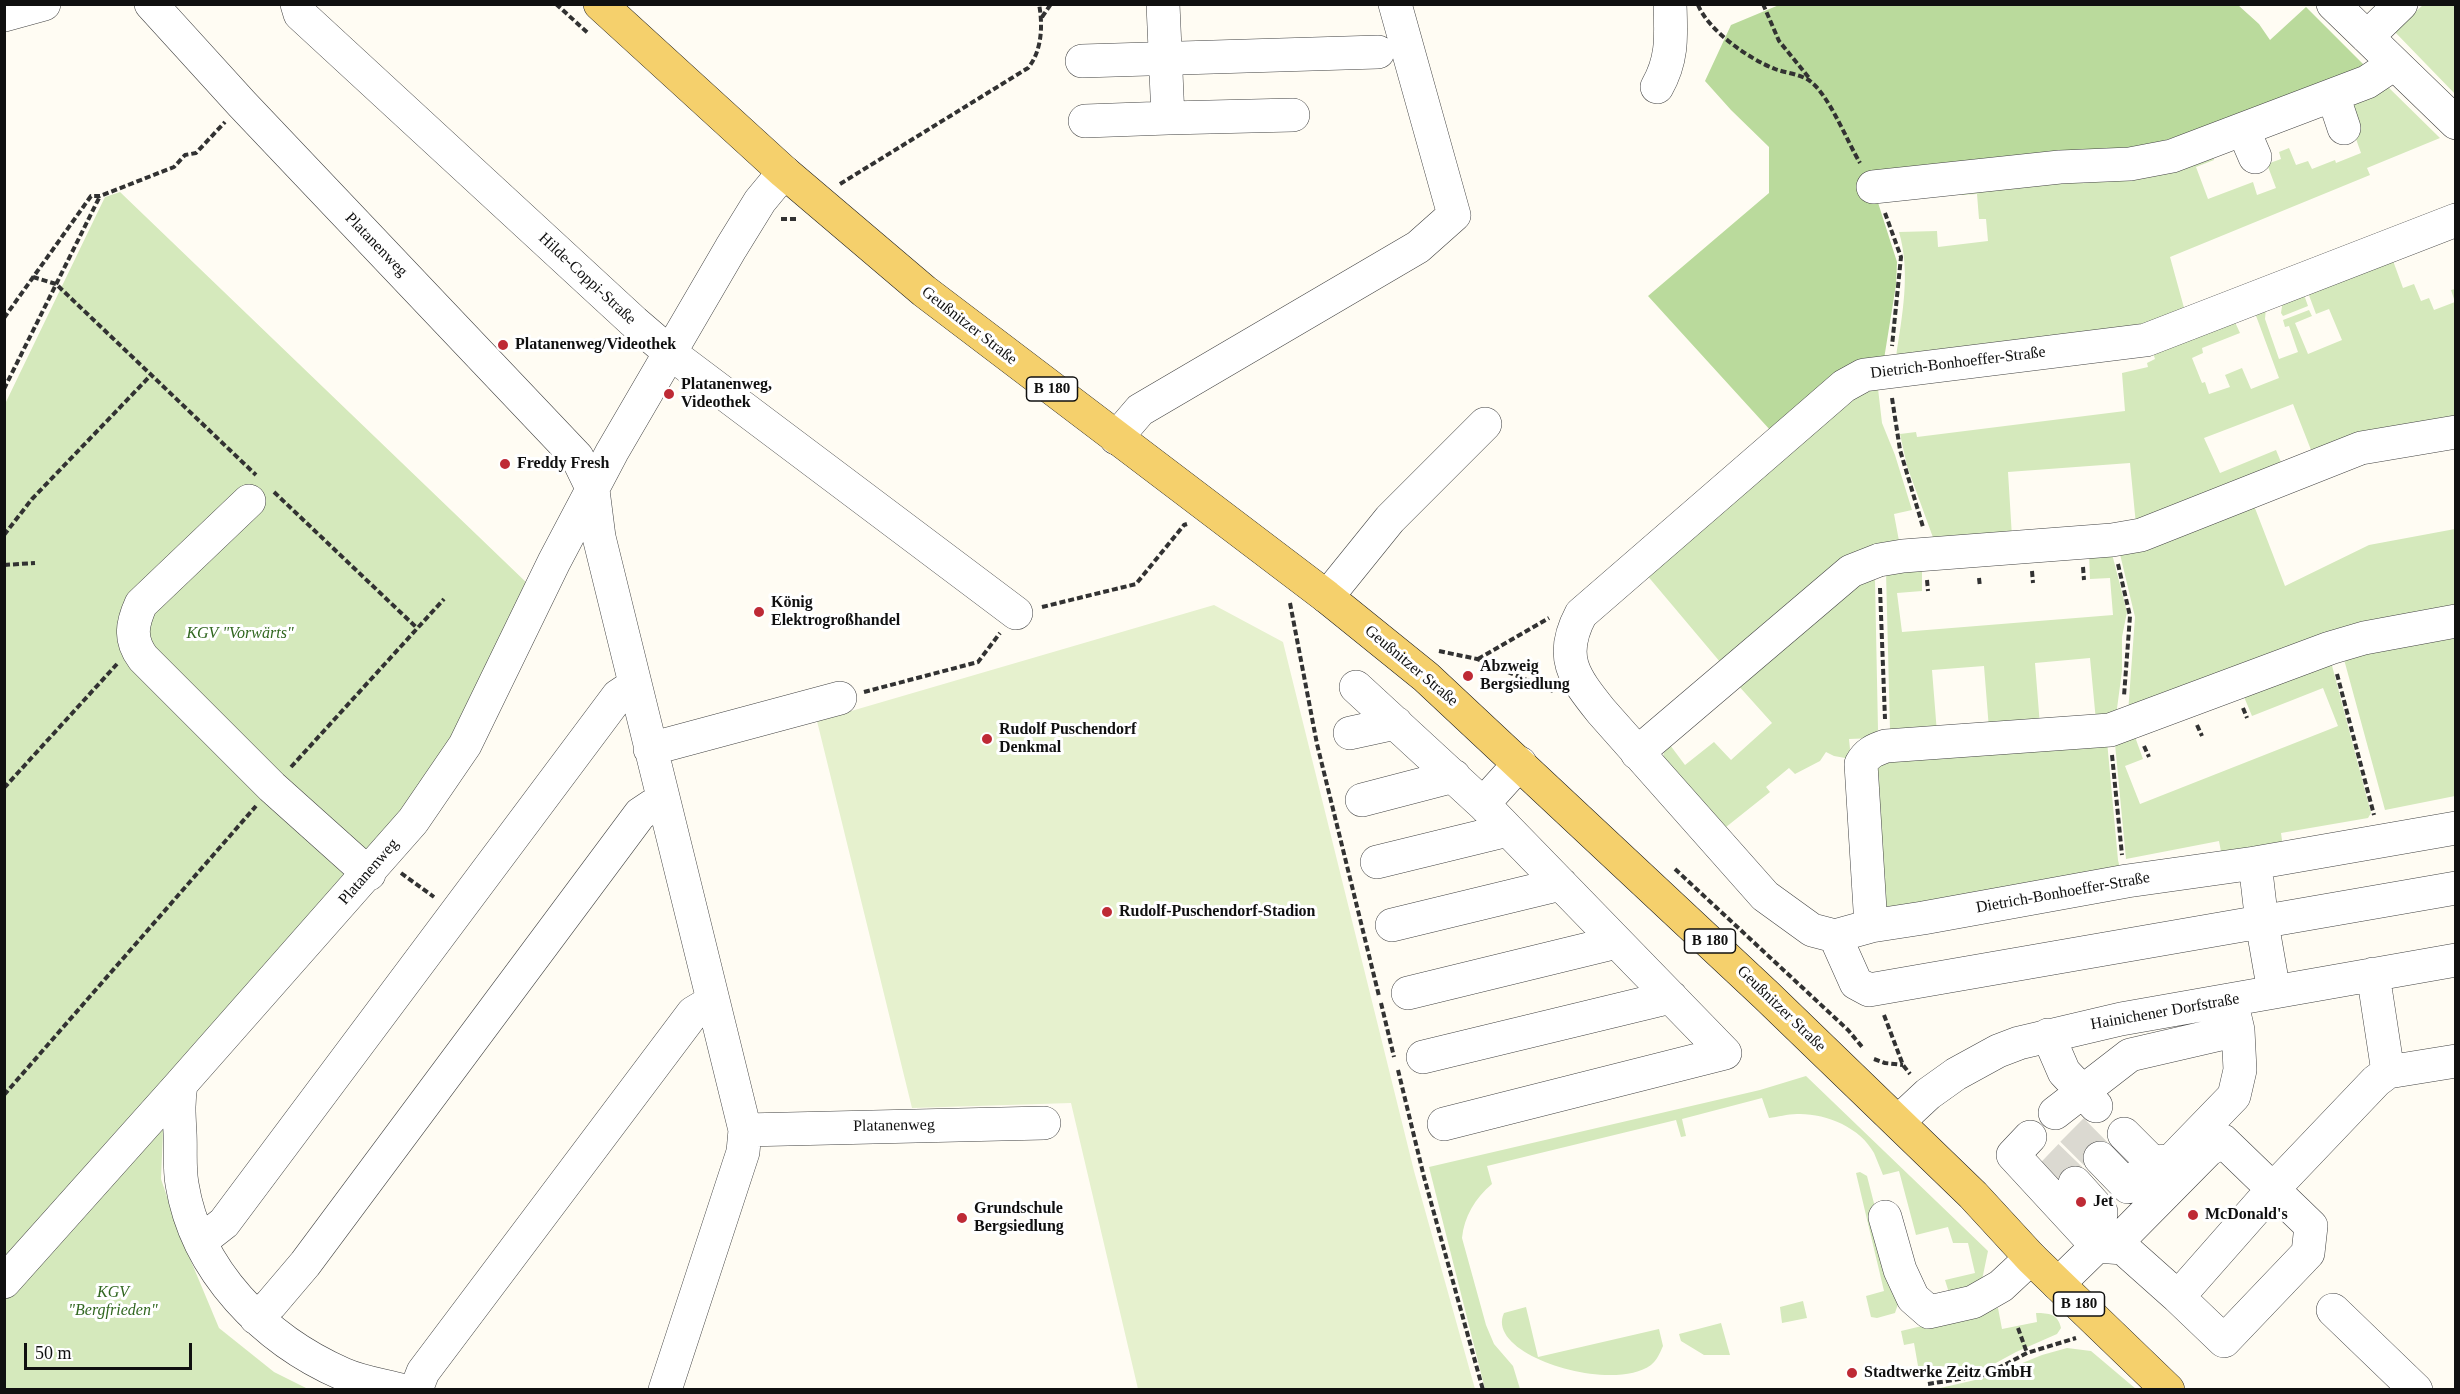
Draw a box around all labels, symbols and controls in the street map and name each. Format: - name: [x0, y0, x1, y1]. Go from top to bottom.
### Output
- street label: Platanenweg: [341, 209, 411, 281]
- street label: Hilde-Coppi-Straße: [534, 229, 640, 329]
- street label: Geußnitzer Straße: [917, 283, 1021, 369]
- place label: Platanenweg/Videothek: [515, 335, 676, 355]
- marker: Platanenweg/Videothek: [496, 338, 510, 352]
- street label: Dietrich-Bonhoeffer-Straße: [1869, 343, 2047, 383]
- place label: Platanenweg, Videothek: [681, 375, 772, 413]
- road number: B 180: [1026, 377, 1078, 401]
- marker: Platanenweg, Videothek: [662, 387, 676, 401]
- place label: Freddy Fresh: [517, 454, 609, 474]
- marker: Freddy Fresh: [498, 457, 512, 471]
- place label: König Elektrogroßhandel: [771, 593, 900, 631]
- marker: König Elektrogroßhandel: [752, 605, 766, 619]
- street label: Geußnitzer Straße: [1360, 621, 1462, 711]
- park label: KGV "Vorwärts": [186, 624, 294, 644]
- place label: Abzweig Bergsiedlung: [1480, 657, 1570, 695]
- marker: Abzweig Bergsiedlung: [1461, 669, 1475, 683]
- place label: Rudolf Puschendorf Denkmal: [999, 720, 1136, 758]
- marker: Rudolf Puschendorf Denkmal: [980, 732, 994, 746]
- street label: Platanenweg: [335, 835, 403, 909]
- street label: Dietrich-Bonhoeffer-Straße: [1975, 868, 2151, 918]
- place label: Rudolf-Puschendorf-Stadion: [1119, 902, 1315, 922]
- marker: Rudolf-Puschendorf-Stadion: [1100, 905, 1114, 919]
- road number: B 180: [1684, 929, 1736, 953]
- street label: Geußnitzer Straße: [1733, 962, 1829, 1056]
- street label: Hainichener Dorfstraße: [2089, 989, 2241, 1035]
- street label: Platanenweg: [853, 1116, 935, 1136]
- place label: Jet: [2093, 1192, 2113, 1212]
- marker: Jet: [2074, 1195, 2088, 1209]
- place label: Grundschule Bergsiedlung: [974, 1199, 1064, 1237]
- place label: McDonald's: [2205, 1205, 2288, 1225]
- marker: McDonald's: [2186, 1208, 2200, 1222]
- marker: Grundschule Bergsiedlung: [955, 1211, 969, 1225]
- park label: KGV "Bergfrieden": [68, 1283, 158, 1321]
- road number: B 180: [2054, 1292, 2104, 1316]
- scale bar: [27, 1331, 195, 1369]
- text: 50 m: [35, 1343, 72, 1363]
- place label: Stadtwerke Zeitz GmbH: [1864, 1363, 2032, 1383]
- marker: Stadtwerke Zeitz GmbH: [1845, 1366, 1859, 1380]

